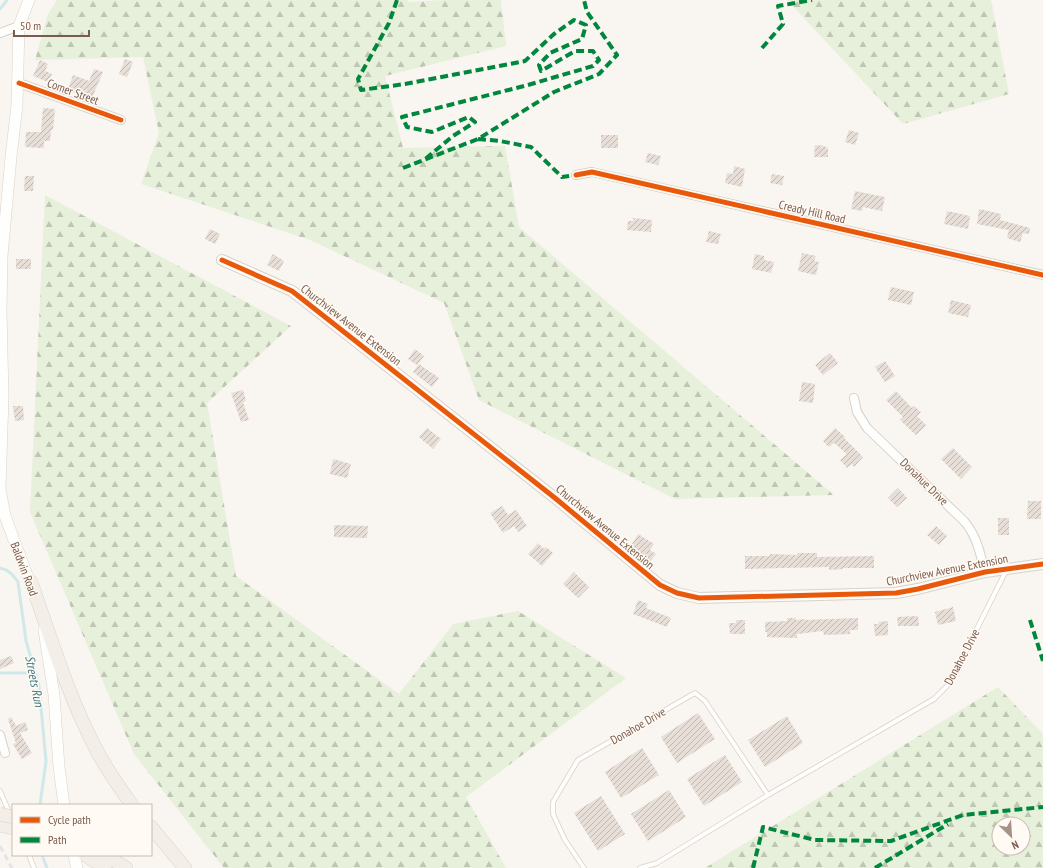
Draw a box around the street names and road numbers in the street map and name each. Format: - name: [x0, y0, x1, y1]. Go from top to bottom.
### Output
- street label: Comer Street: [45, 75, 102, 108]
- street label: Cready Hill Road: [777, 197, 847, 226]
- street label: Churchview Avenue Extension: [298, 281, 405, 369]
- street label: Donahue Drive: [897, 455, 952, 508]
- street label: Churchview Avenue Extension: [553, 481, 657, 572]
- street label: Baldwin Road: [7, 540, 42, 598]
- street label: Churchview Avenue Extension: [885, 550, 1009, 589]
- street label: Donahoe Drive: [941, 626, 983, 687]
- street label: Donahoe Drive: [607, 704, 668, 747]

